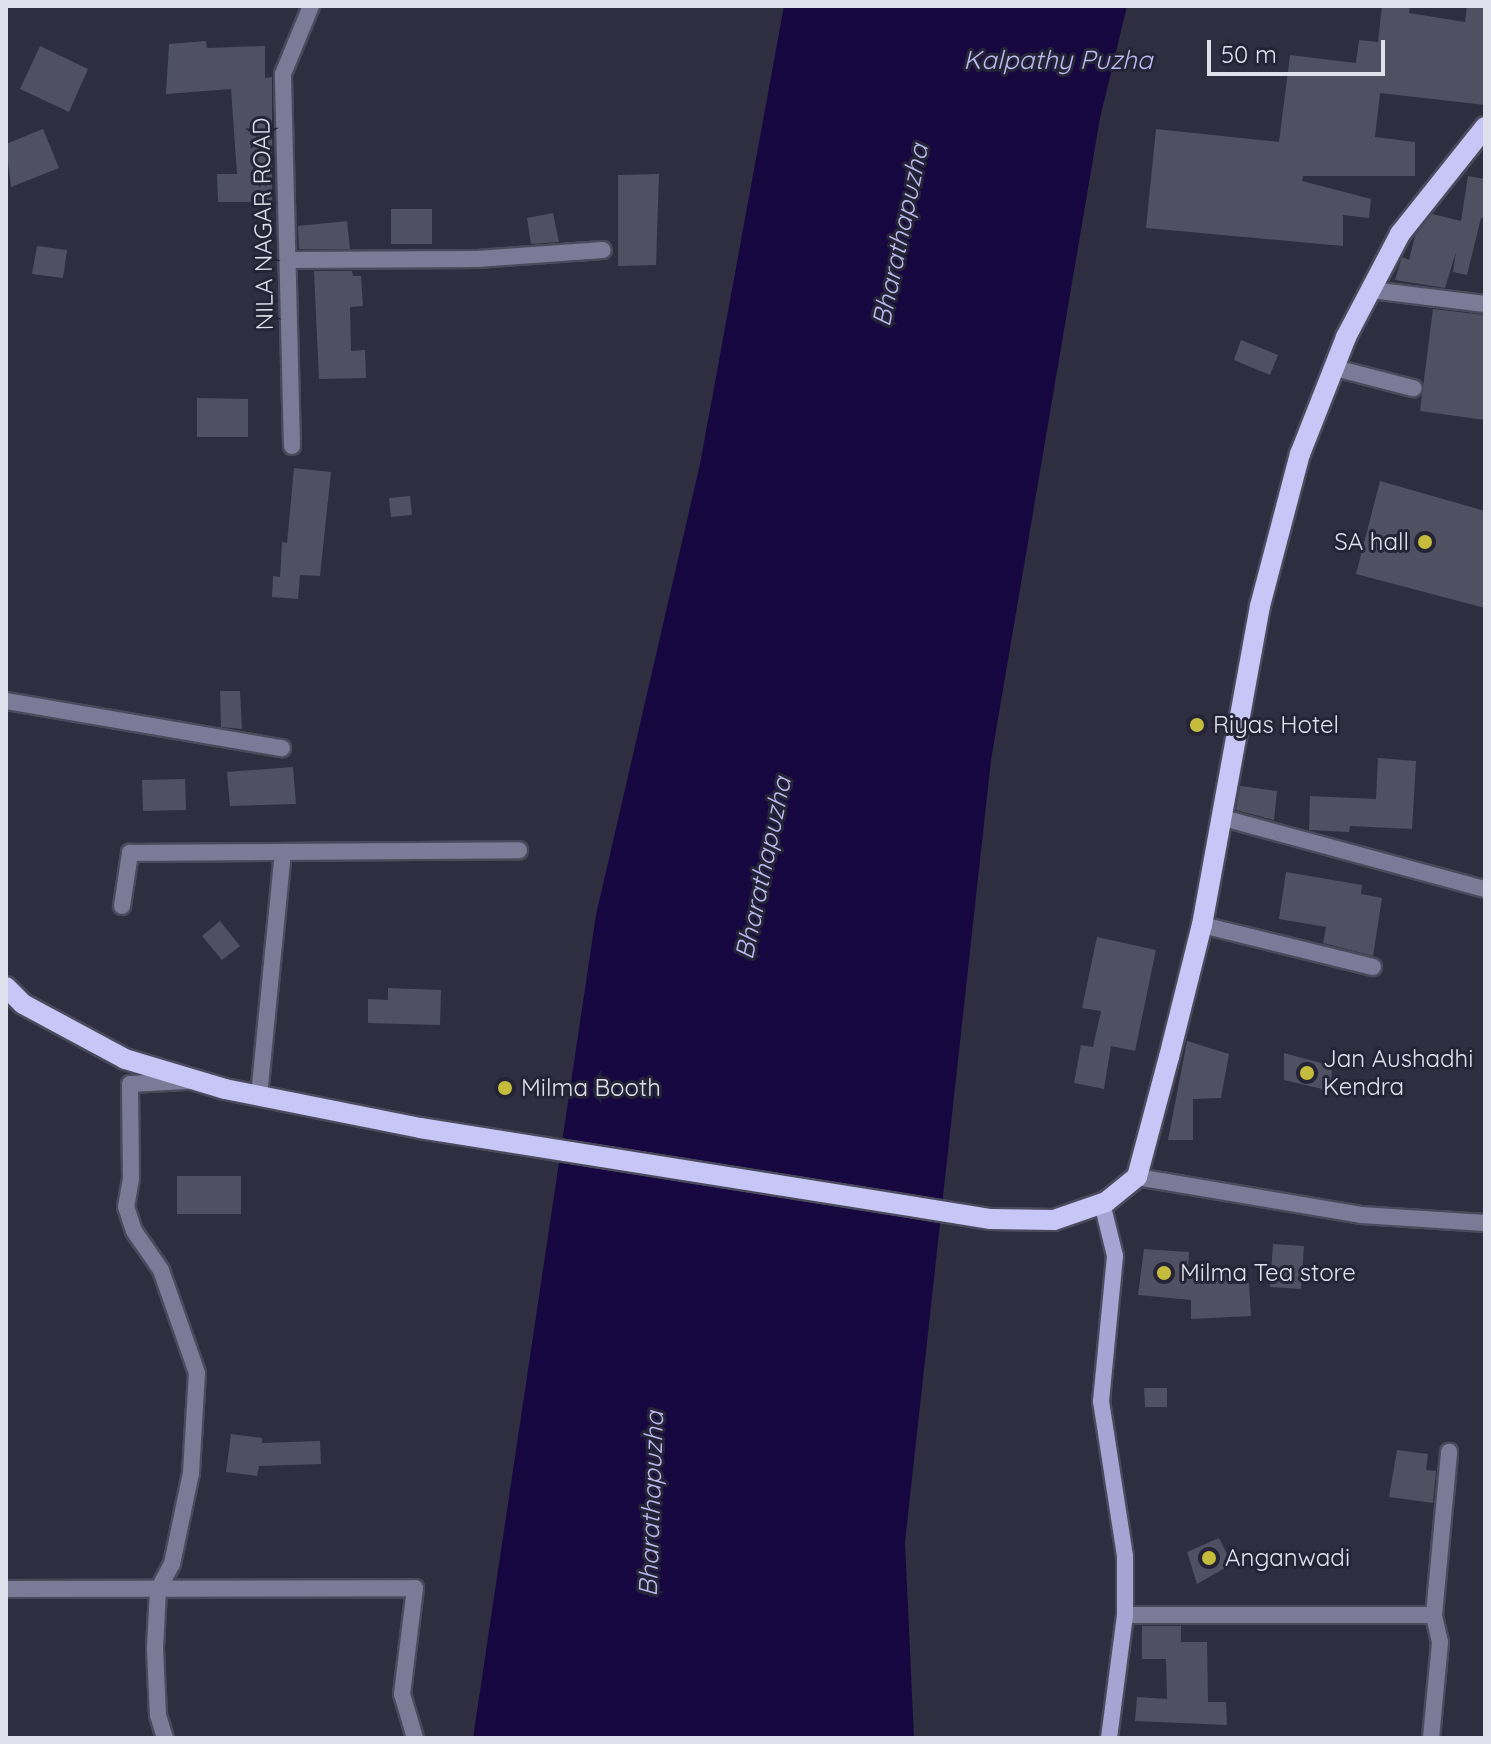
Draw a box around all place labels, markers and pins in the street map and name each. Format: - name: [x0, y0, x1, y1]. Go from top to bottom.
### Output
- place label: SA hall: [1334, 528, 1409, 556]
- marker: SA hall: [1416, 533, 1434, 551]
- place label: Riyas Hotel: [1213, 711, 1339, 739]
- marker: Riyas Hotel: [1188, 716, 1206, 734]
- place label: Jan Aushadhi Kendra: [1323, 1045, 1473, 1101]
- marker: Jan Aushadhi Kendra: [1298, 1064, 1316, 1082]
- place label: Milma Booth: [521, 1074, 661, 1102]
- marker: Milma Booth: [496, 1079, 514, 1097]
- place label: Milma Tea store: [1180, 1259, 1356, 1287]
- marker: Milma Tea store: [1155, 1264, 1173, 1282]
- place label: Anganwadi: [1225, 1544, 1350, 1572]
- marker: Anganwadi: [1200, 1549, 1218, 1567]

